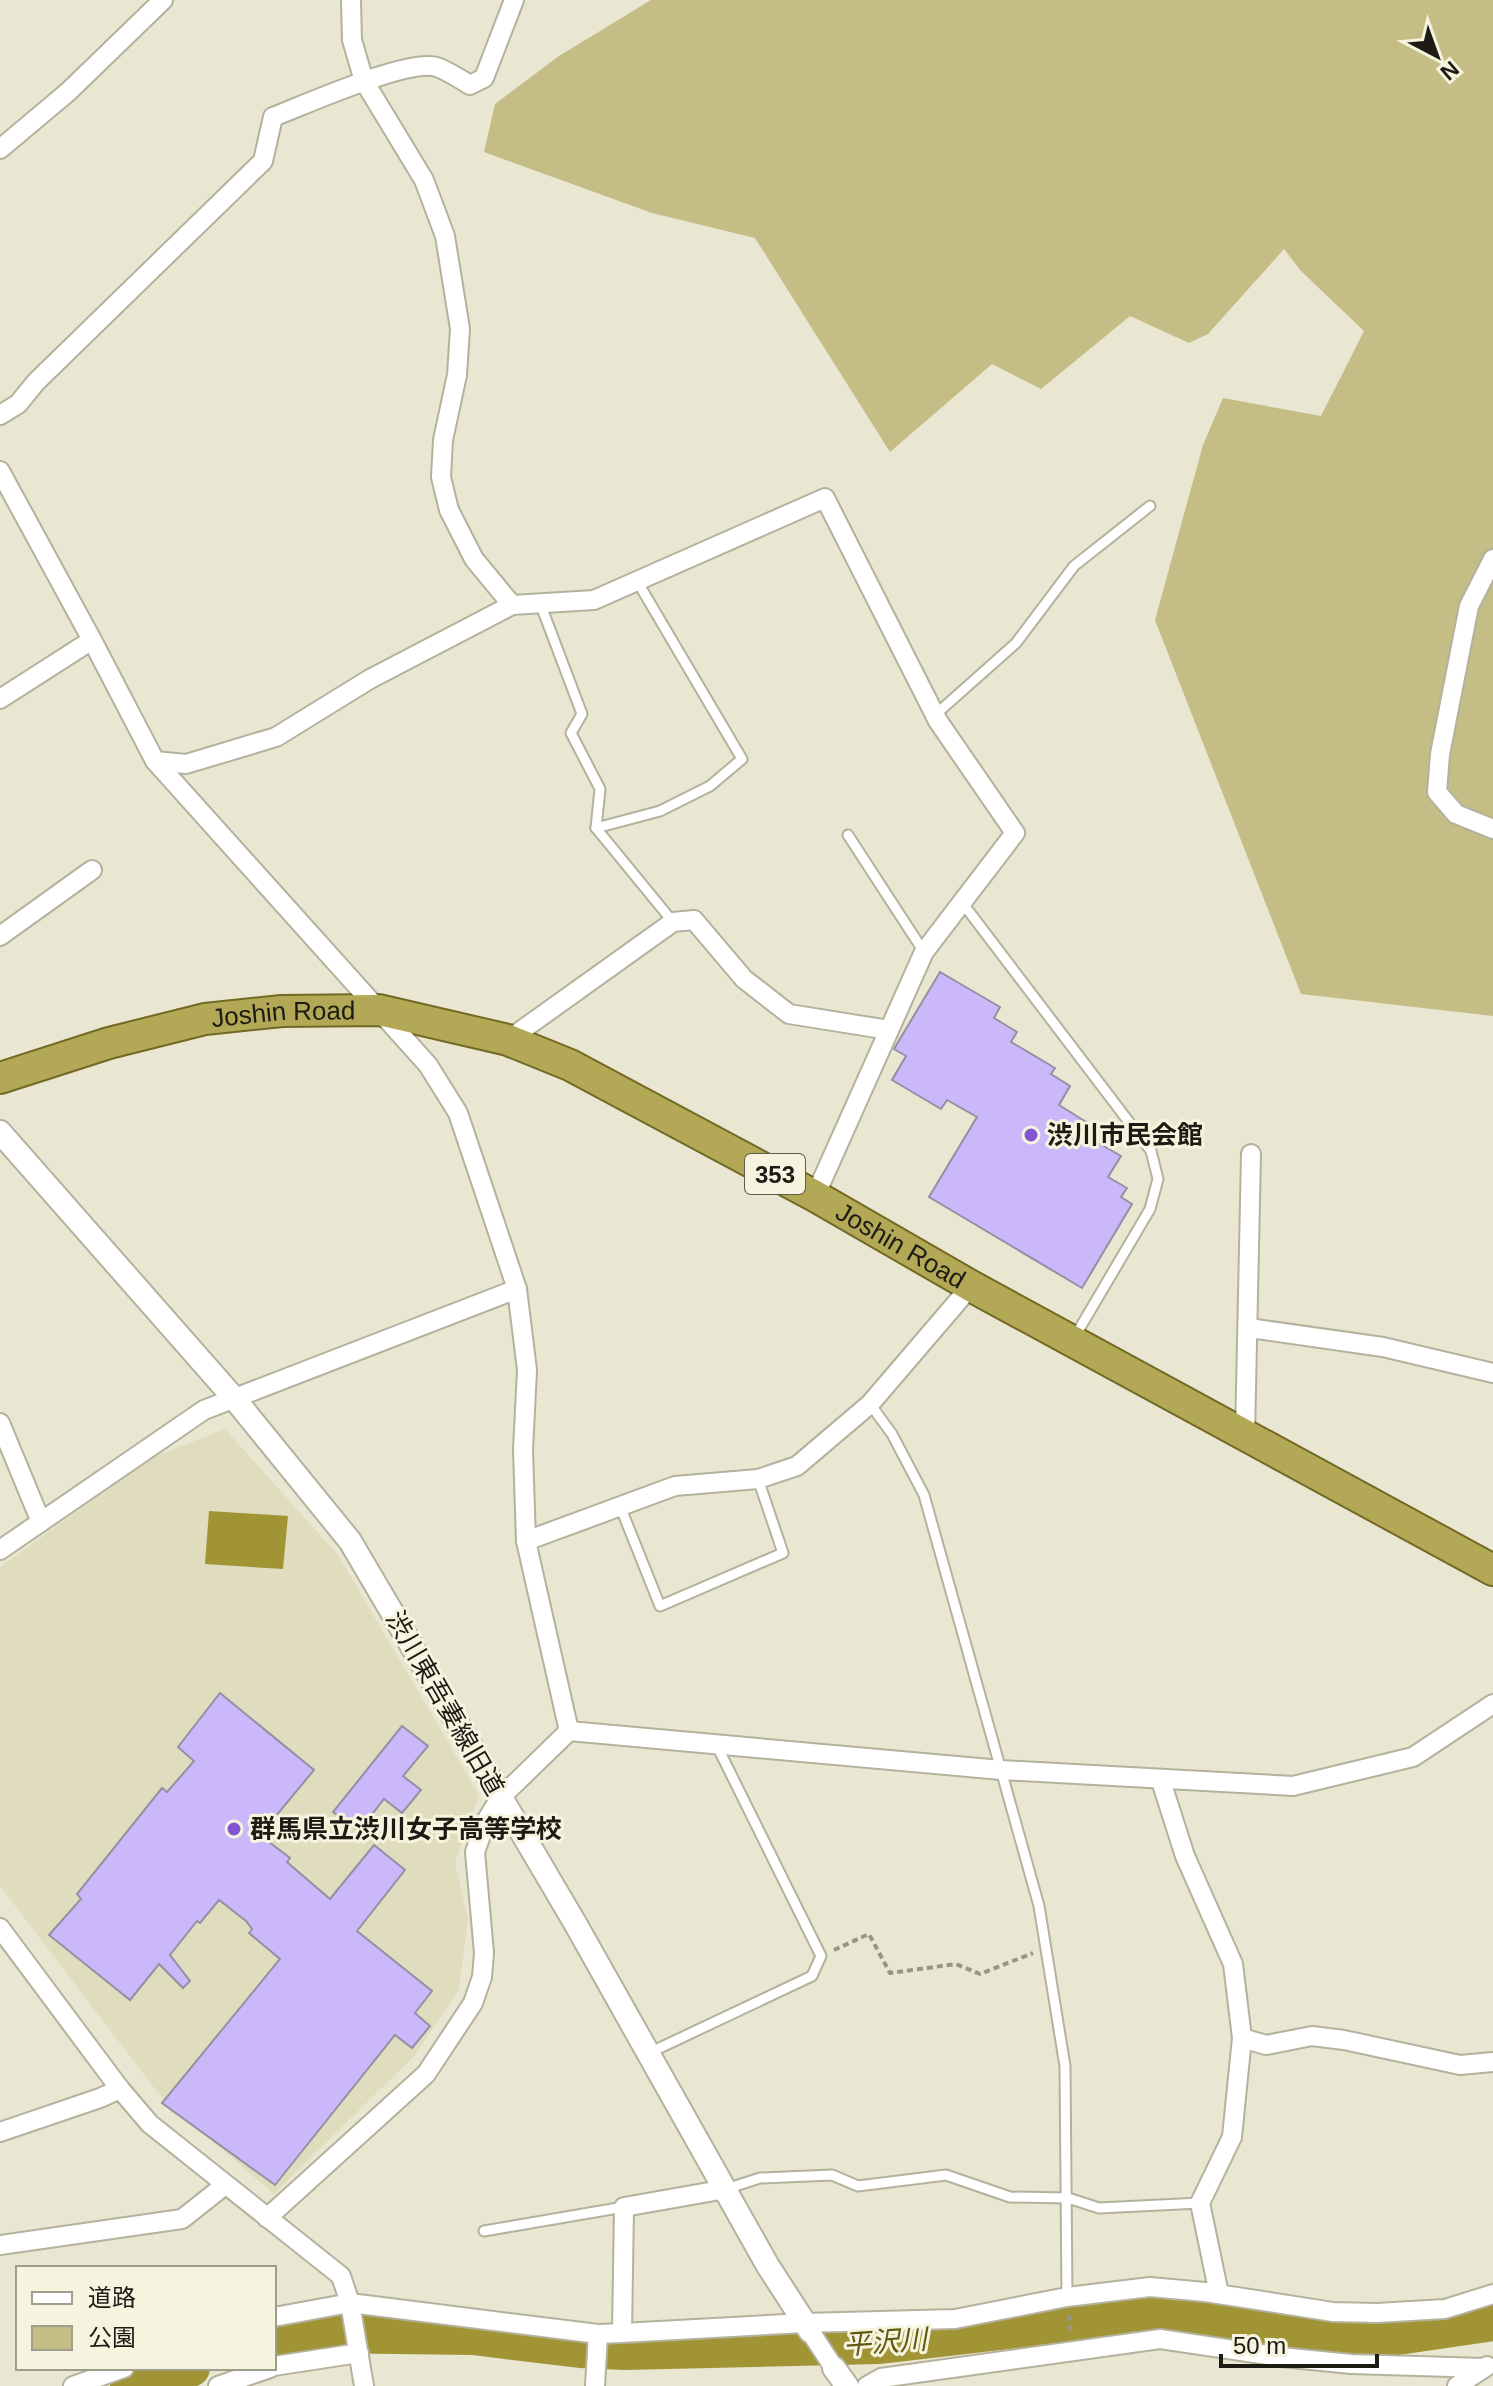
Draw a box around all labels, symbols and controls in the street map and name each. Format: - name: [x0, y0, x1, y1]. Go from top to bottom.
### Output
- north arrow: [1397, 16, 1477, 96]
- text: N: [1436, 56, 1464, 85]
- street label: Joshin Road: [210, 995, 356, 1033]
- place label: 渋川市民会館: [1047, 1120, 1203, 1150]
- marker: 渋川市民会館: [1022, 1126, 1040, 1144]
- road number: 353: [745, 1154, 805, 1194]
- street label: Joshin Road: [831, 1196, 971, 1295]
- street label: 渋川東吾妻線旧道: [380, 1605, 510, 1801]
- place label: 群馬県立渋川女子高等学校: [250, 1814, 562, 1844]
- marker: 群馬県立渋川女子高等学校: [225, 1820, 243, 1838]
- legend: [16, 2266, 276, 2370]
- text: 道路: [88, 2284, 136, 2311]
- scale bar: [1221, 2318, 1377, 2368]
- water label: 平沢川: [842, 2323, 931, 2360]
- text: 公園: [88, 2324, 136, 2351]
- text: 50 m: [1233, 2332, 1286, 2359]

